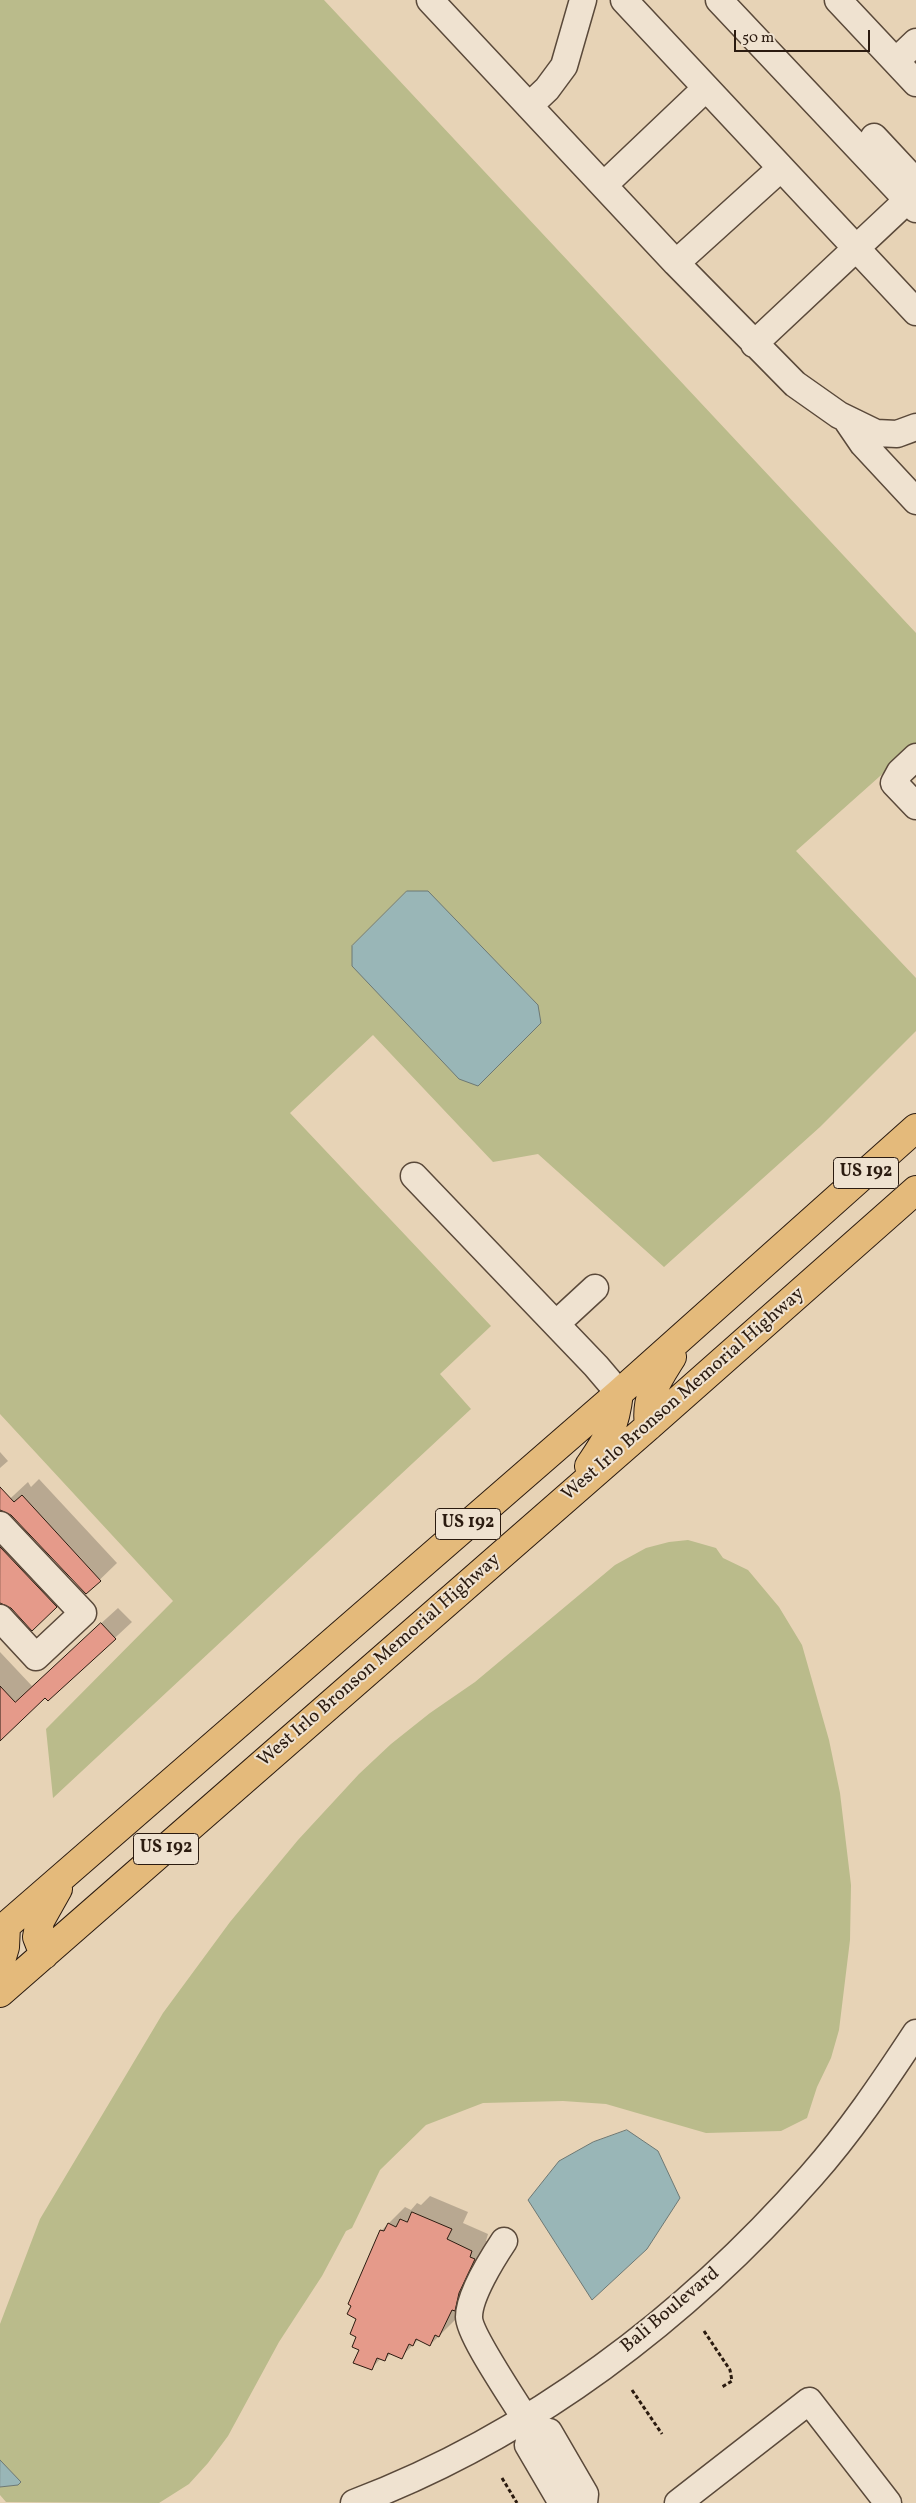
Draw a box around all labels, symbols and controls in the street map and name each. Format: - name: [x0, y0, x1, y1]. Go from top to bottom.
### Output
- scale bar: [736, 20, 872, 52]
- text: 50 m: [742, 28, 774, 49]
- road number: US 192: [834, 1158, 898, 1188]
- street label: West Irlo Bronson Memorial Highway: [558, 1283, 810, 1507]
- road number: US 192: [436, 1508, 500, 1540]
- street label: West Irlo Bronson Memorial Highway: [254, 1549, 506, 1773]
- road number: US 192: [134, 1834, 198, 1865]
- street label: Bali Boulevard: [617, 2263, 725, 2359]

